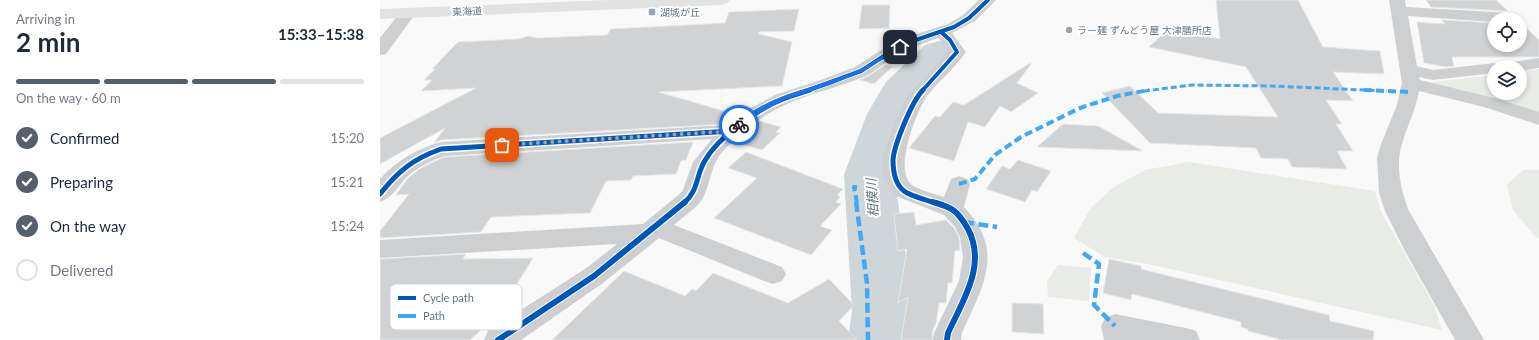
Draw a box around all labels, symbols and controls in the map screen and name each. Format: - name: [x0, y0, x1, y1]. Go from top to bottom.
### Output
- street label: 東海道: [452, 4, 482, 18]
- place label: 湖城が丘: [660, 6, 700, 18]
- marker: 湖城が丘: [647, 7, 657, 17]
- text: Arriving in: [16, 11, 75, 27]
- map controls: [1487, 12, 1527, 100]
- button: locate: [1487, 12, 1527, 52]
- place label: ラー麺 ずんどう屋 大津膳所店: [1077, 24, 1212, 36]
- text: 15:33–15:38: [278, 25, 364, 43]
- marker: ラー麺 ずんどう屋 大津膳所店: [1064, 25, 1074, 35]
- text: 2 min: [16, 26, 80, 58]
- pin: [883, 30, 917, 64]
- icon: home: [889, 36, 911, 58]
- button: layers: [1487, 60, 1527, 100]
- text: On the way · 60 m: [16, 90, 121, 106]
- courier: [719, 105, 759, 145]
- icon: bike: [728, 114, 750, 136]
- icon: check: [16, 127, 38, 149]
- pin: [485, 128, 519, 162]
- text: Confirmed: [50, 129, 119, 147]
- text: 15:20: [331, 130, 364, 146]
- icon: bag: [491, 134, 513, 156]
- icon: check: [16, 171, 38, 193]
- text: Preparing: [50, 173, 113, 191]
- text: 15:21: [331, 174, 364, 190]
- water label: 相模川: [863, 176, 881, 218]
- icon: check: [16, 215, 38, 237]
- text: On the way: [50, 217, 126, 235]
- text: 15:24: [331, 218, 364, 234]
- text: Delivered: [50, 261, 113, 279]
- legend: [390, 284, 522, 330]
- text: Cycle path: [423, 291, 474, 304]
- text: Path: [423, 309, 445, 322]

